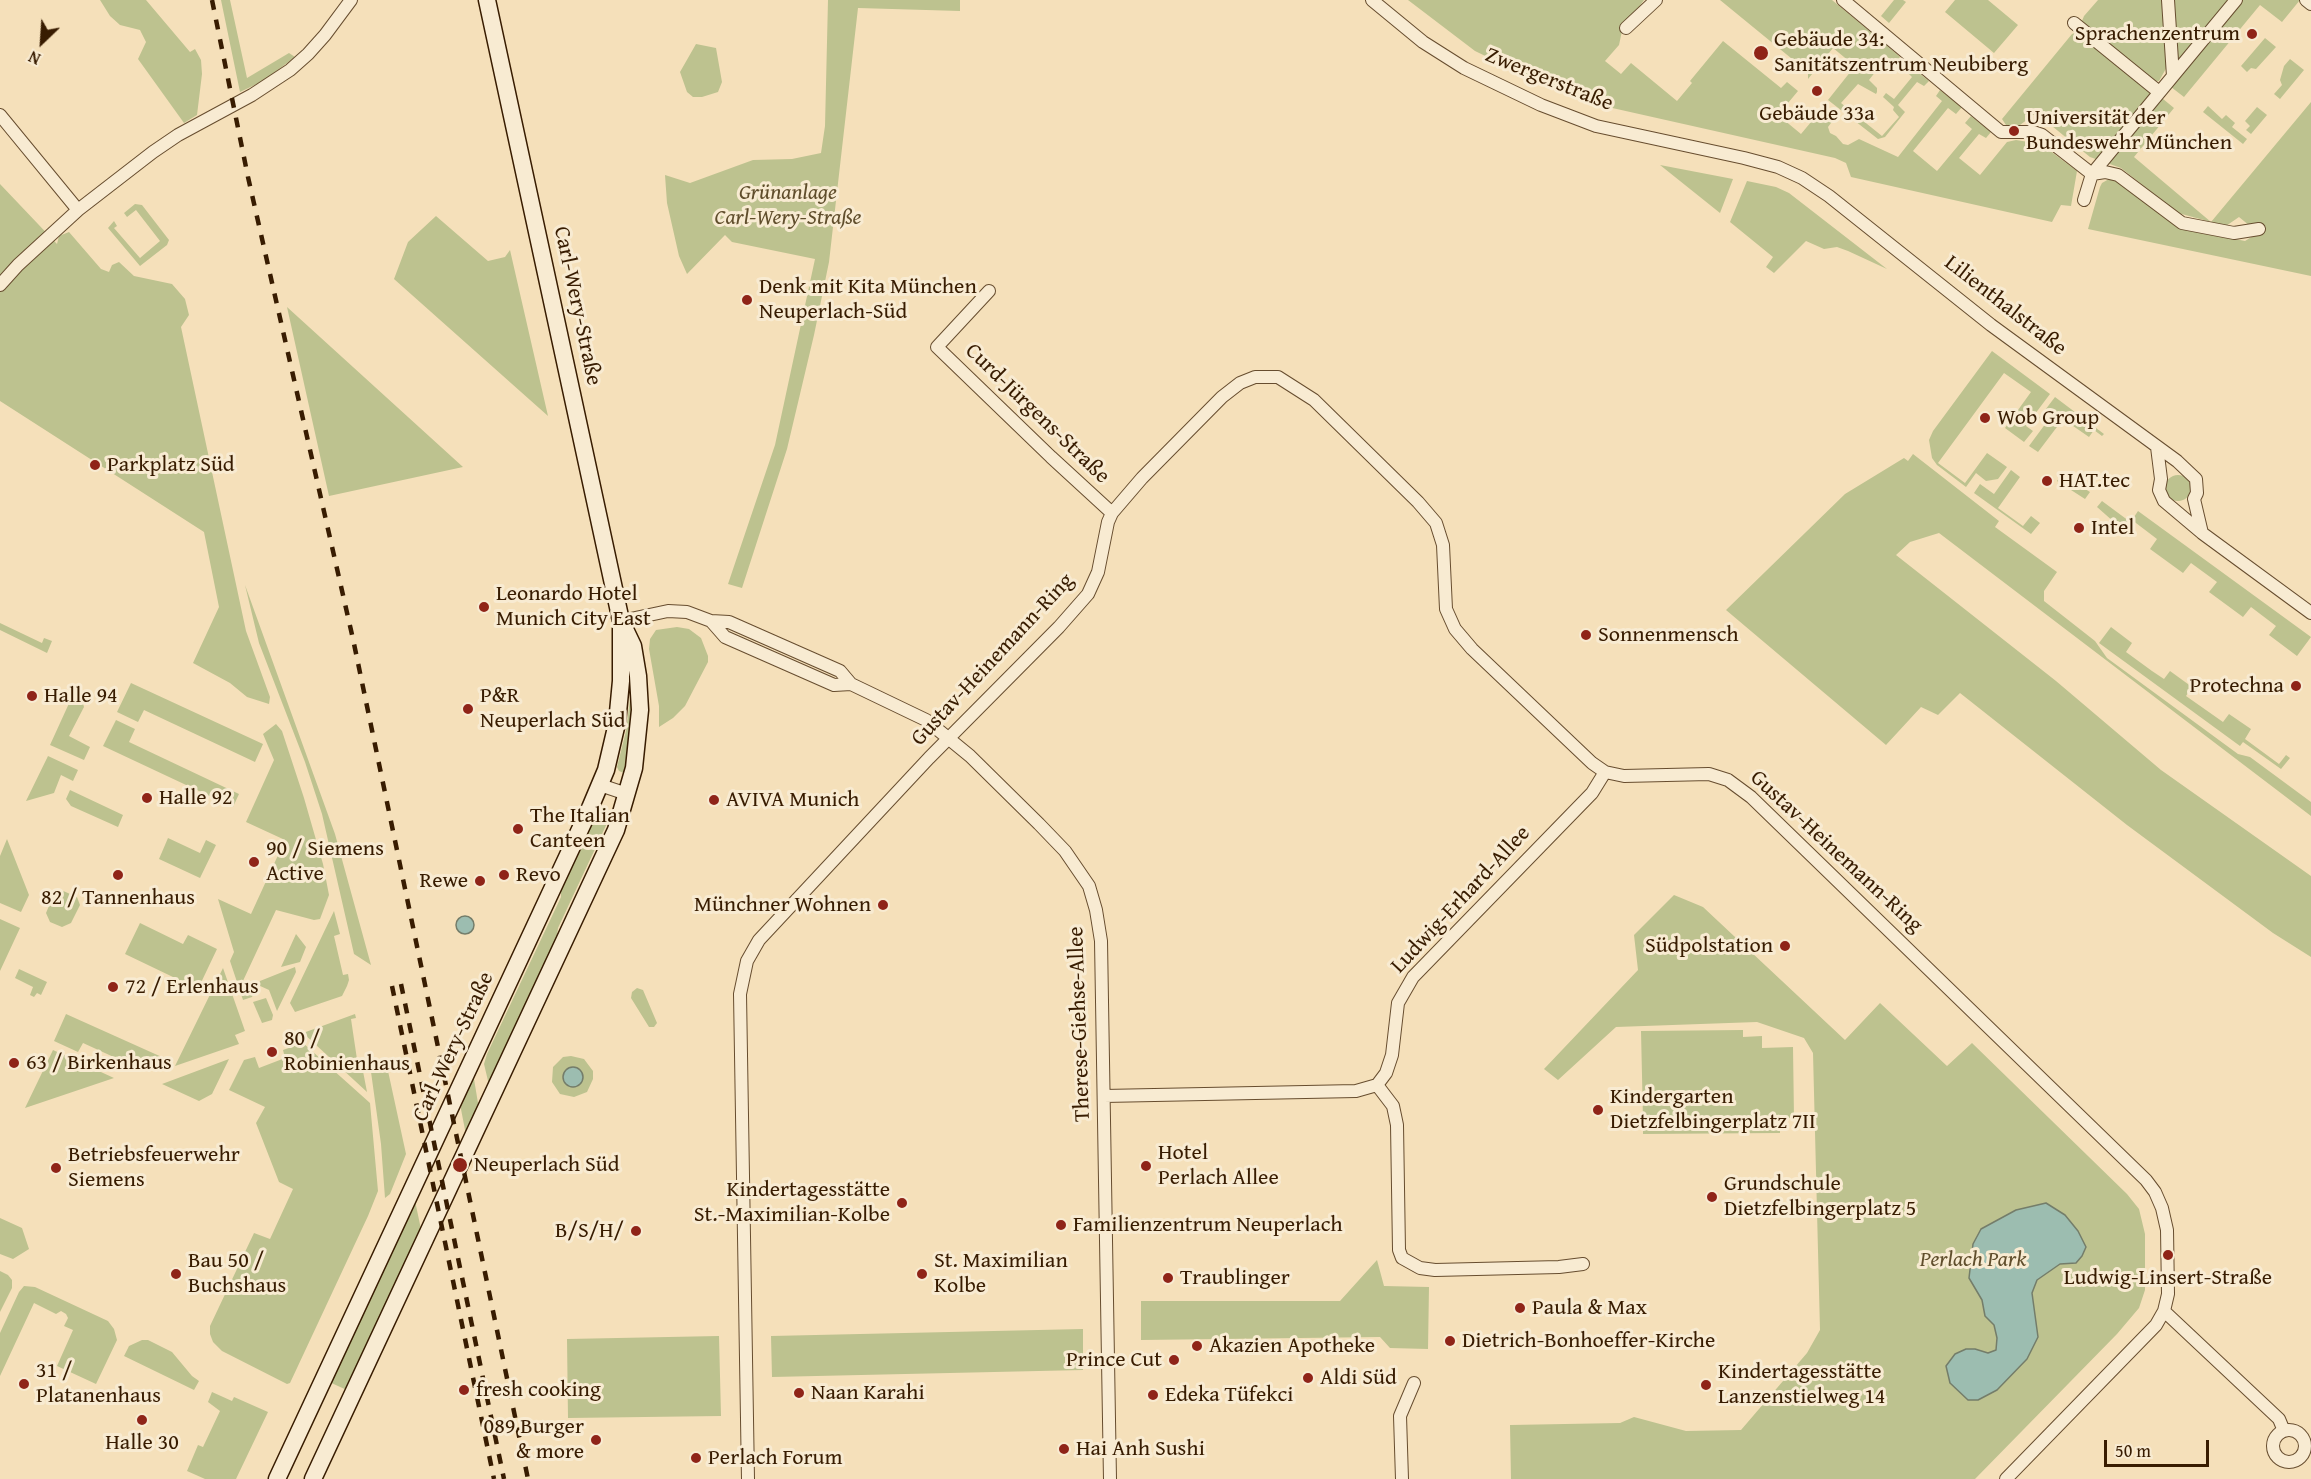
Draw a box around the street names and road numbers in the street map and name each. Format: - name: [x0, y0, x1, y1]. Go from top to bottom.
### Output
- street label: Zwergerstraße: [1481, 42, 1617, 118]
- street label: Carl-Wery-Straße: [547, 224, 607, 388]
- street label: Lilienthalstraße: [1939, 250, 2071, 362]
- street label: Curd-Jürgens-Straße: [959, 338, 1115, 490]
- street label: Gustav-Heinemann-Ring: [906, 568, 1080, 752]
- street label: Gustav-Heinemann-Ring: [1744, 765, 1928, 939]
- street label: Ludwig-Erhard-Allee: [1386, 821, 1536, 979]
- street label: Therese-Giehse-Allee: [1063, 926, 1097, 1122]
- street label: Carl-Wery-Straße: [408, 968, 500, 1126]

